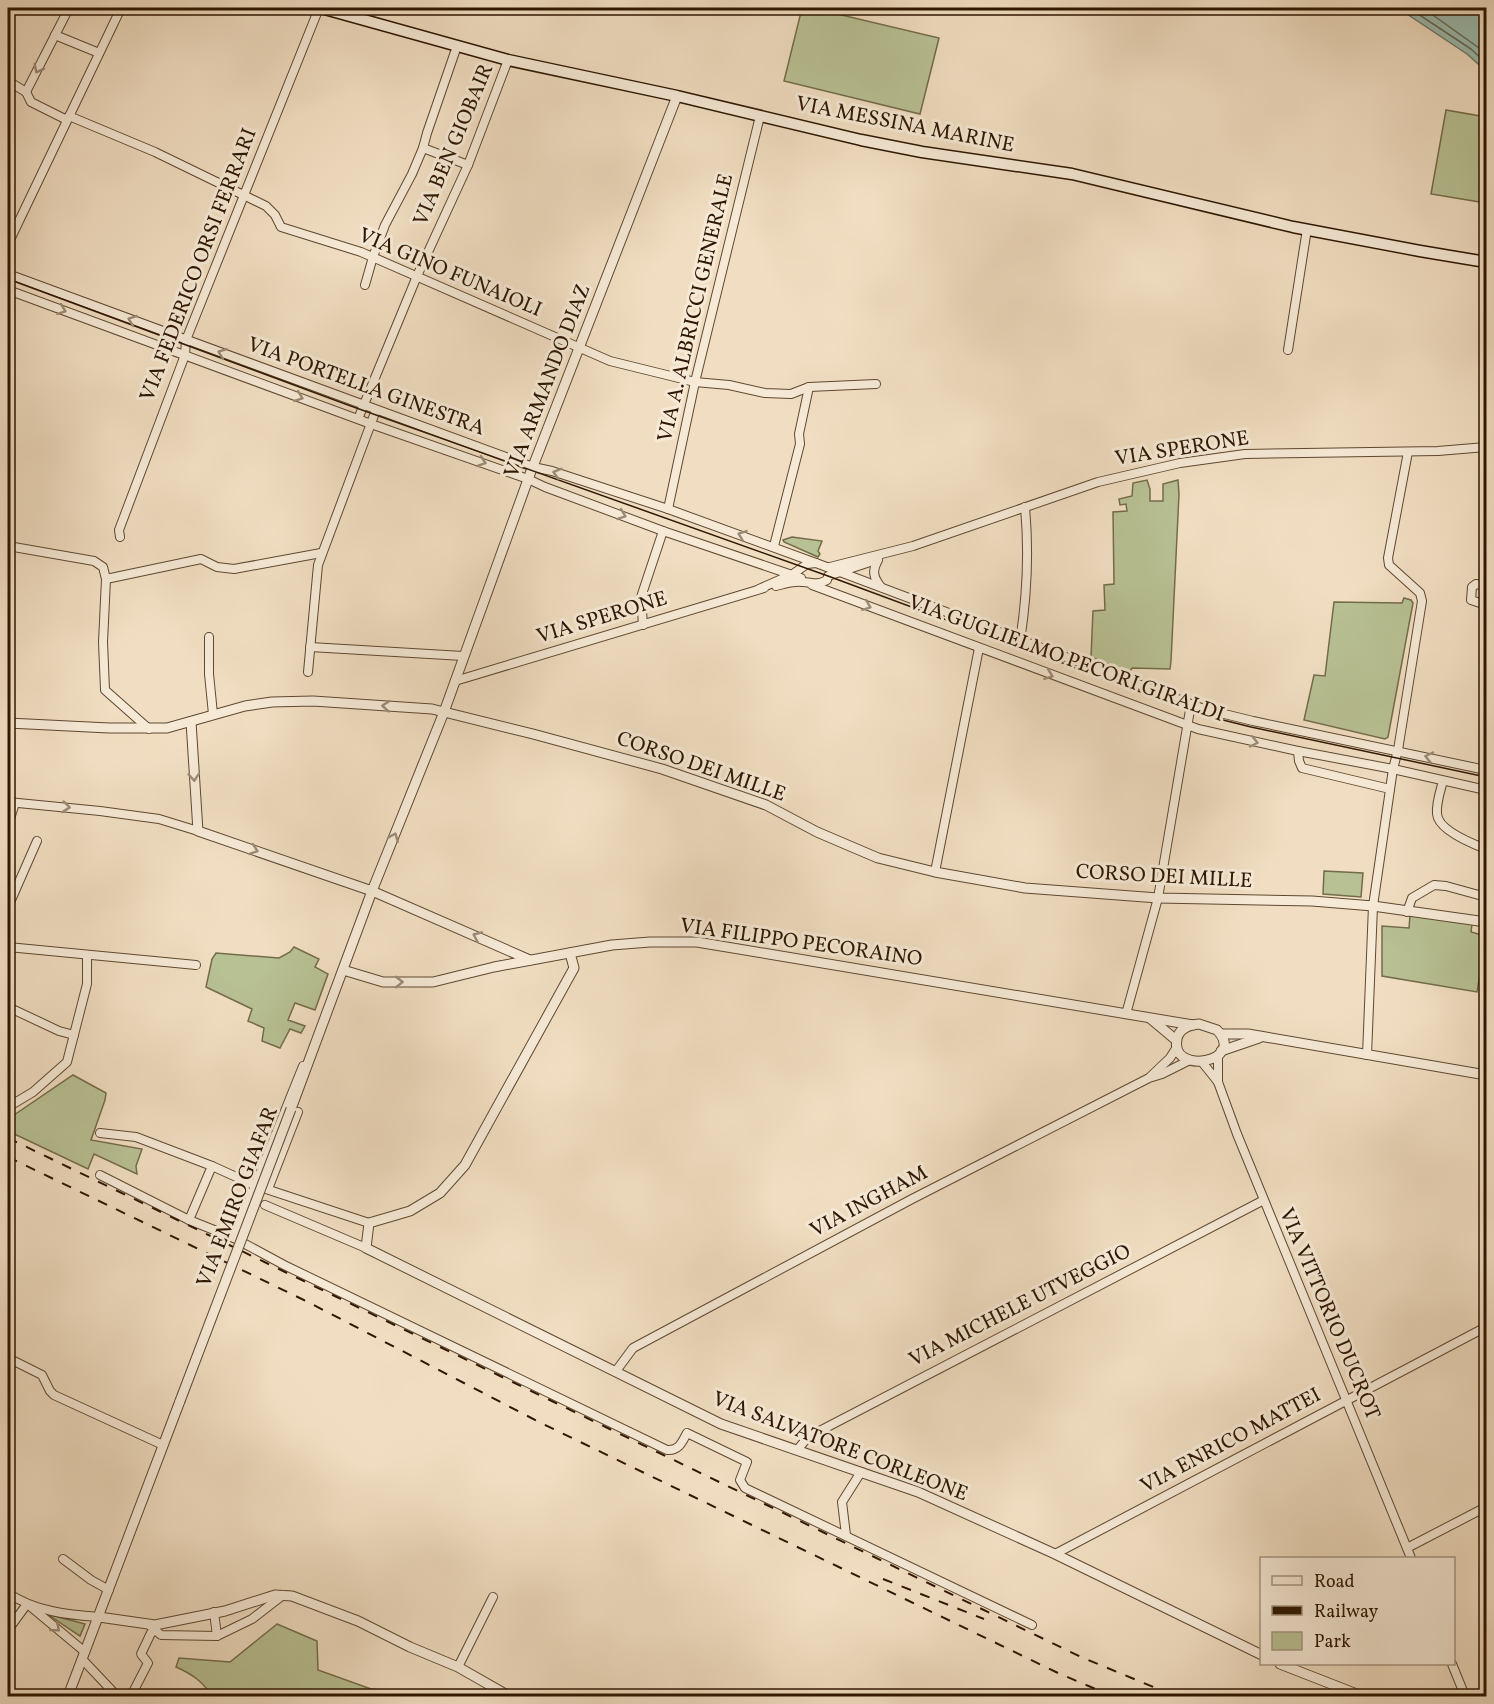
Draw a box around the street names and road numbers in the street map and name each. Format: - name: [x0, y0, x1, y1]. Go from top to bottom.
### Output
- street label: VIA BEN GIOBAIR: [407, 59, 501, 231]
- street label: VIA MESSINA MARINE: [793, 90, 1017, 160]
- street label: VIA FEDERICO ORSI FERRARI: [133, 124, 265, 406]
- street label: VIA A. ALBRICCI GENERALE: [651, 171, 741, 445]
- street label: VIA GINO FUNAIOLI: [354, 221, 546, 325]
- street label: VIA ARMANDO DIAZ: [498, 280, 598, 482]
- street label: VIA PORTELLA GINESTRA: [243, 330, 489, 444]
- street label: VIA SPERONE: [1113, 424, 1251, 474]
- street label: VIA SPERONE: [533, 584, 671, 652]
- street label: VIA GUGLIELMO PECORI GIRALDI: [904, 588, 1228, 730]
- street label: CORSO DEI MILLE: [613, 724, 789, 810]
- street label: CORSO DEI MILLE: [1075, 858, 1253, 896]
- street label: VIA FILIPPO PECORAINO: [678, 912, 924, 974]
- street label: VIA EMIRO GIAFAR: [190, 1102, 286, 1292]
- street label: VIA INGHAM: [805, 1159, 933, 1245]
- street label: VIA VITTORIO DUCROT: [1271, 1204, 1387, 1424]
- street label: VIA MICHELE UTVEGGIO: [904, 1237, 1136, 1375]
- street label: VIA ENRICO MATTEI: [1136, 1381, 1326, 1501]
- street label: VIA SALVATORE CORLEONE: [708, 1385, 972, 1509]

